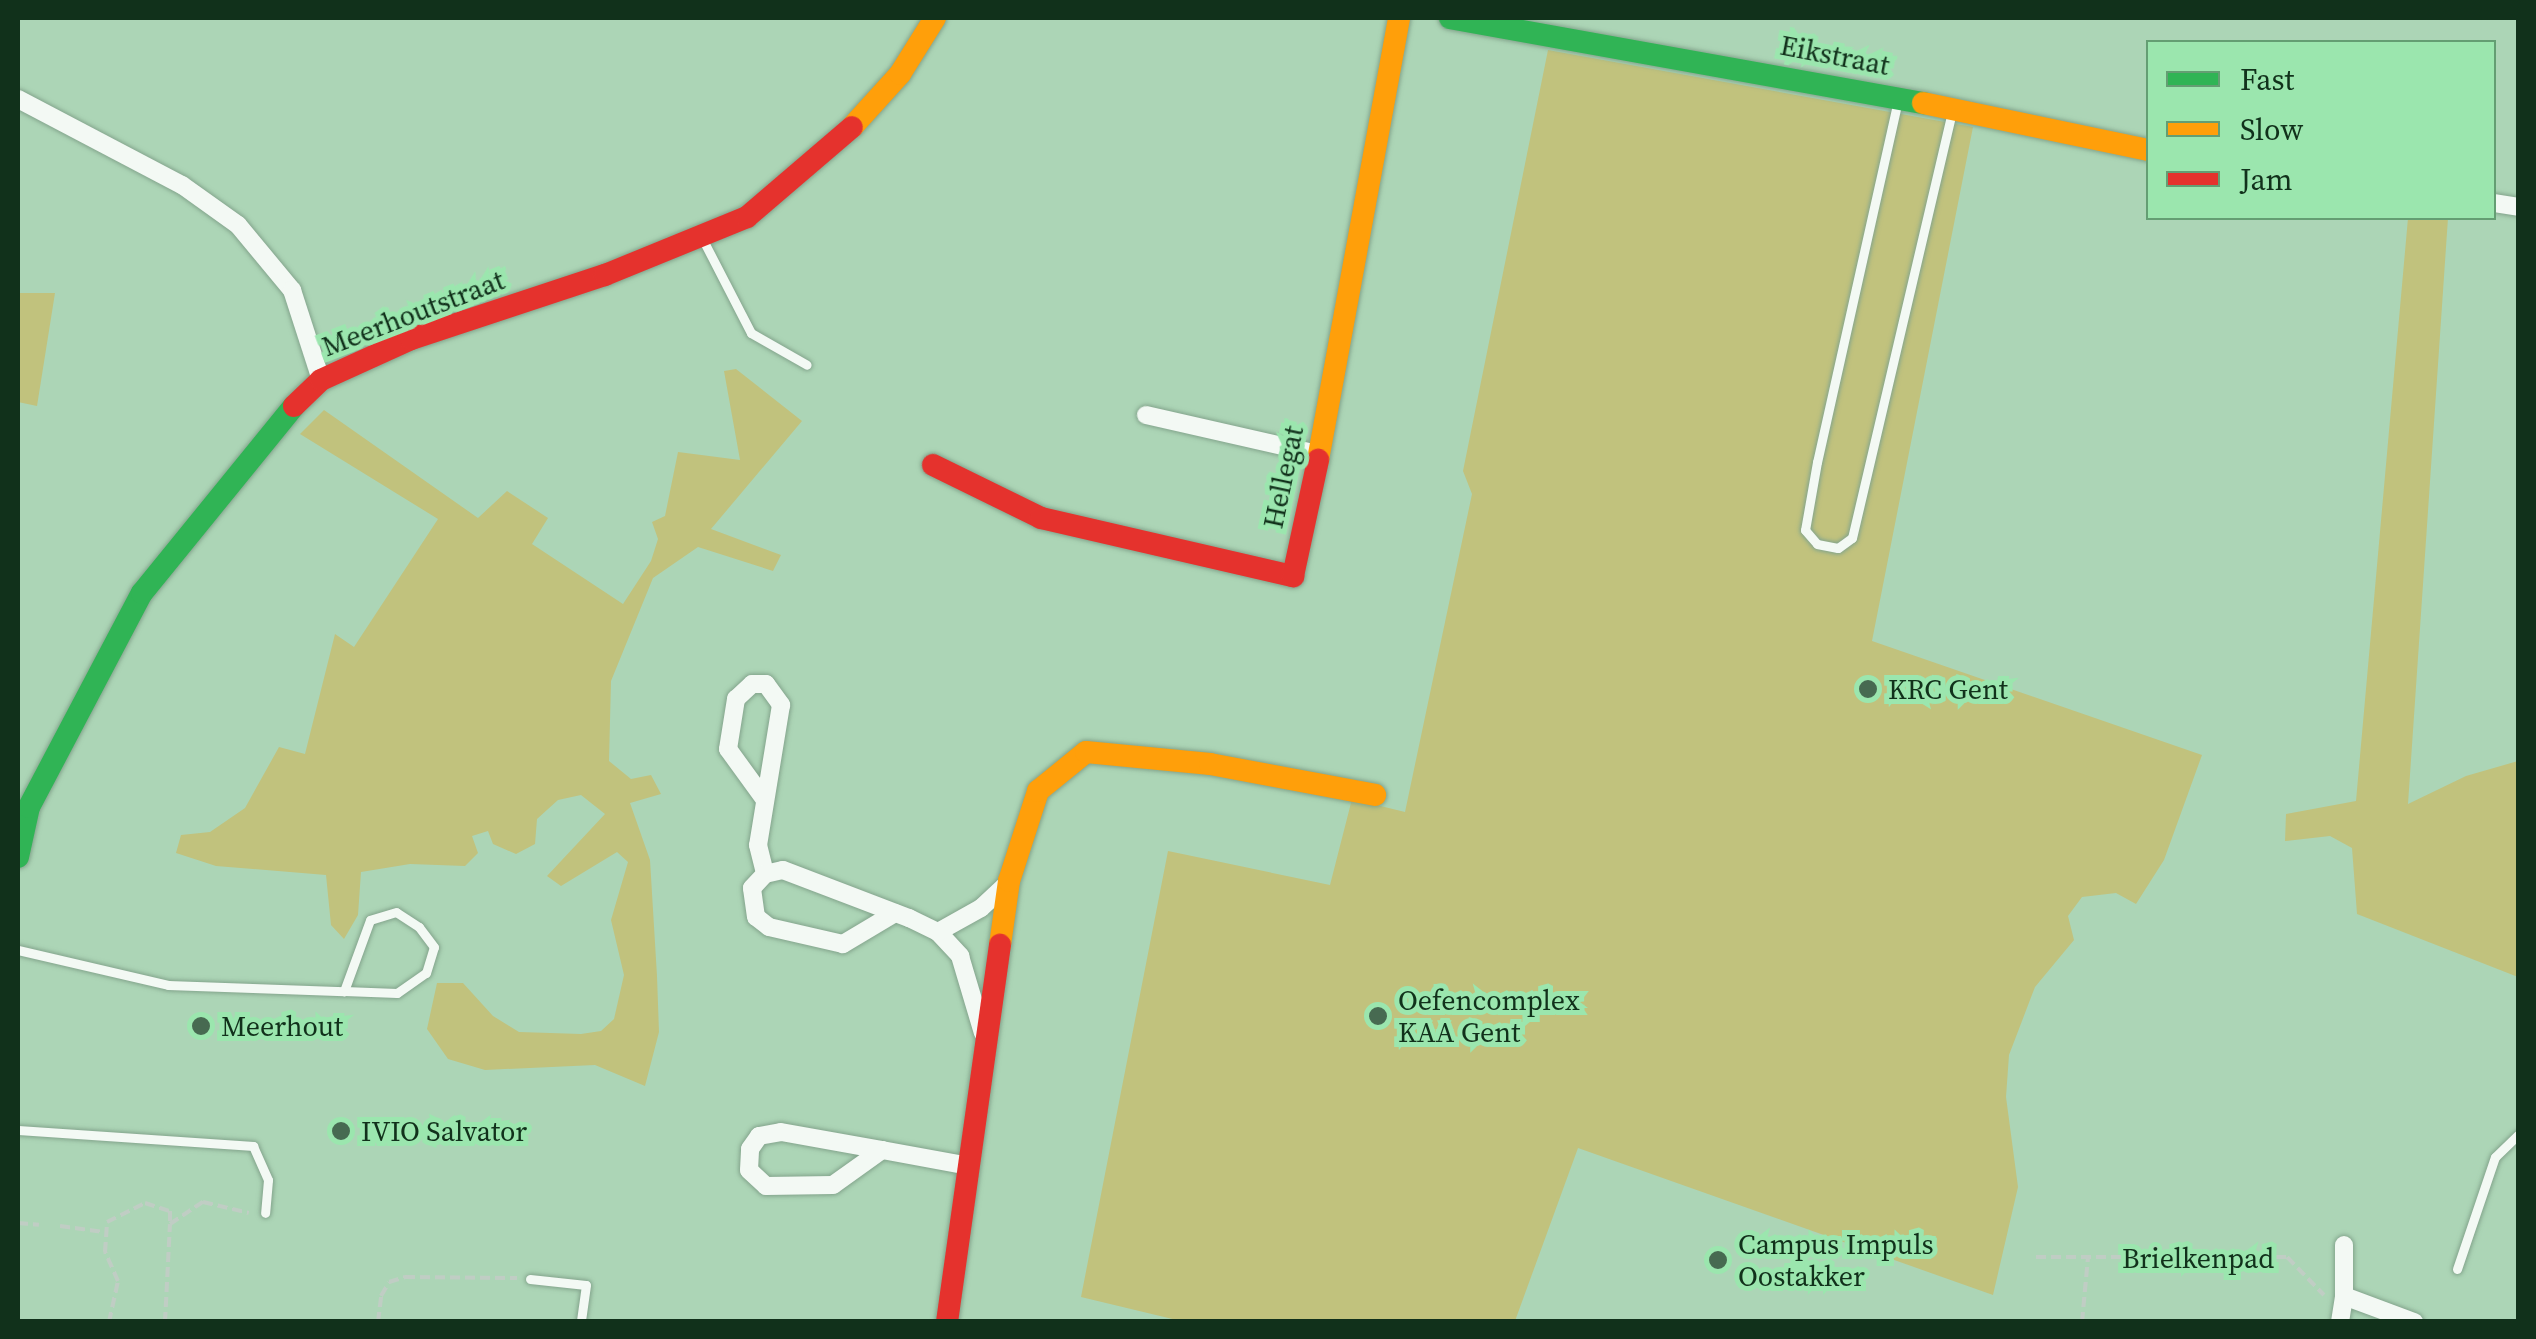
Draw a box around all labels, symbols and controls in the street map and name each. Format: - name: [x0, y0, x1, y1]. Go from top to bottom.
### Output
- street label: Eikstraat: [1777, 28, 1893, 82]
- legend: [2146, 40, 2496, 220]
- text: Fast: [2240, 59, 2294, 100]
- text: Slow: [2240, 109, 2303, 150]
- text: Jam: [2240, 159, 2293, 200]
- street label: Meerhoutstraat: [317, 263, 509, 363]
- street label: Hellegat: [1256, 423, 1310, 531]
- place label: KRC Gent: [1888, 672, 2008, 706]
- marker: KRC Gent: [1857, 678, 1879, 700]
- place label: Oefencomplex KAA Gent: [1398, 983, 1580, 1049]
- marker: Oefencomplex KAA Gent: [1367, 1005, 1389, 1027]
- place label: Meerhout: [221, 1009, 343, 1043]
- marker: Meerhout: [190, 1015, 212, 1037]
- place label: IVIO Salvator: [361, 1114, 527, 1148]
- marker: IVIO Salvator: [330, 1120, 352, 1142]
- place label: Campus Impuls Oostakker: [1738, 1227, 1934, 1293]
- street label: Brielkenpad: [2122, 1241, 2274, 1275]
- marker: Campus Impuls Oostakker: [1707, 1249, 1729, 1271]

